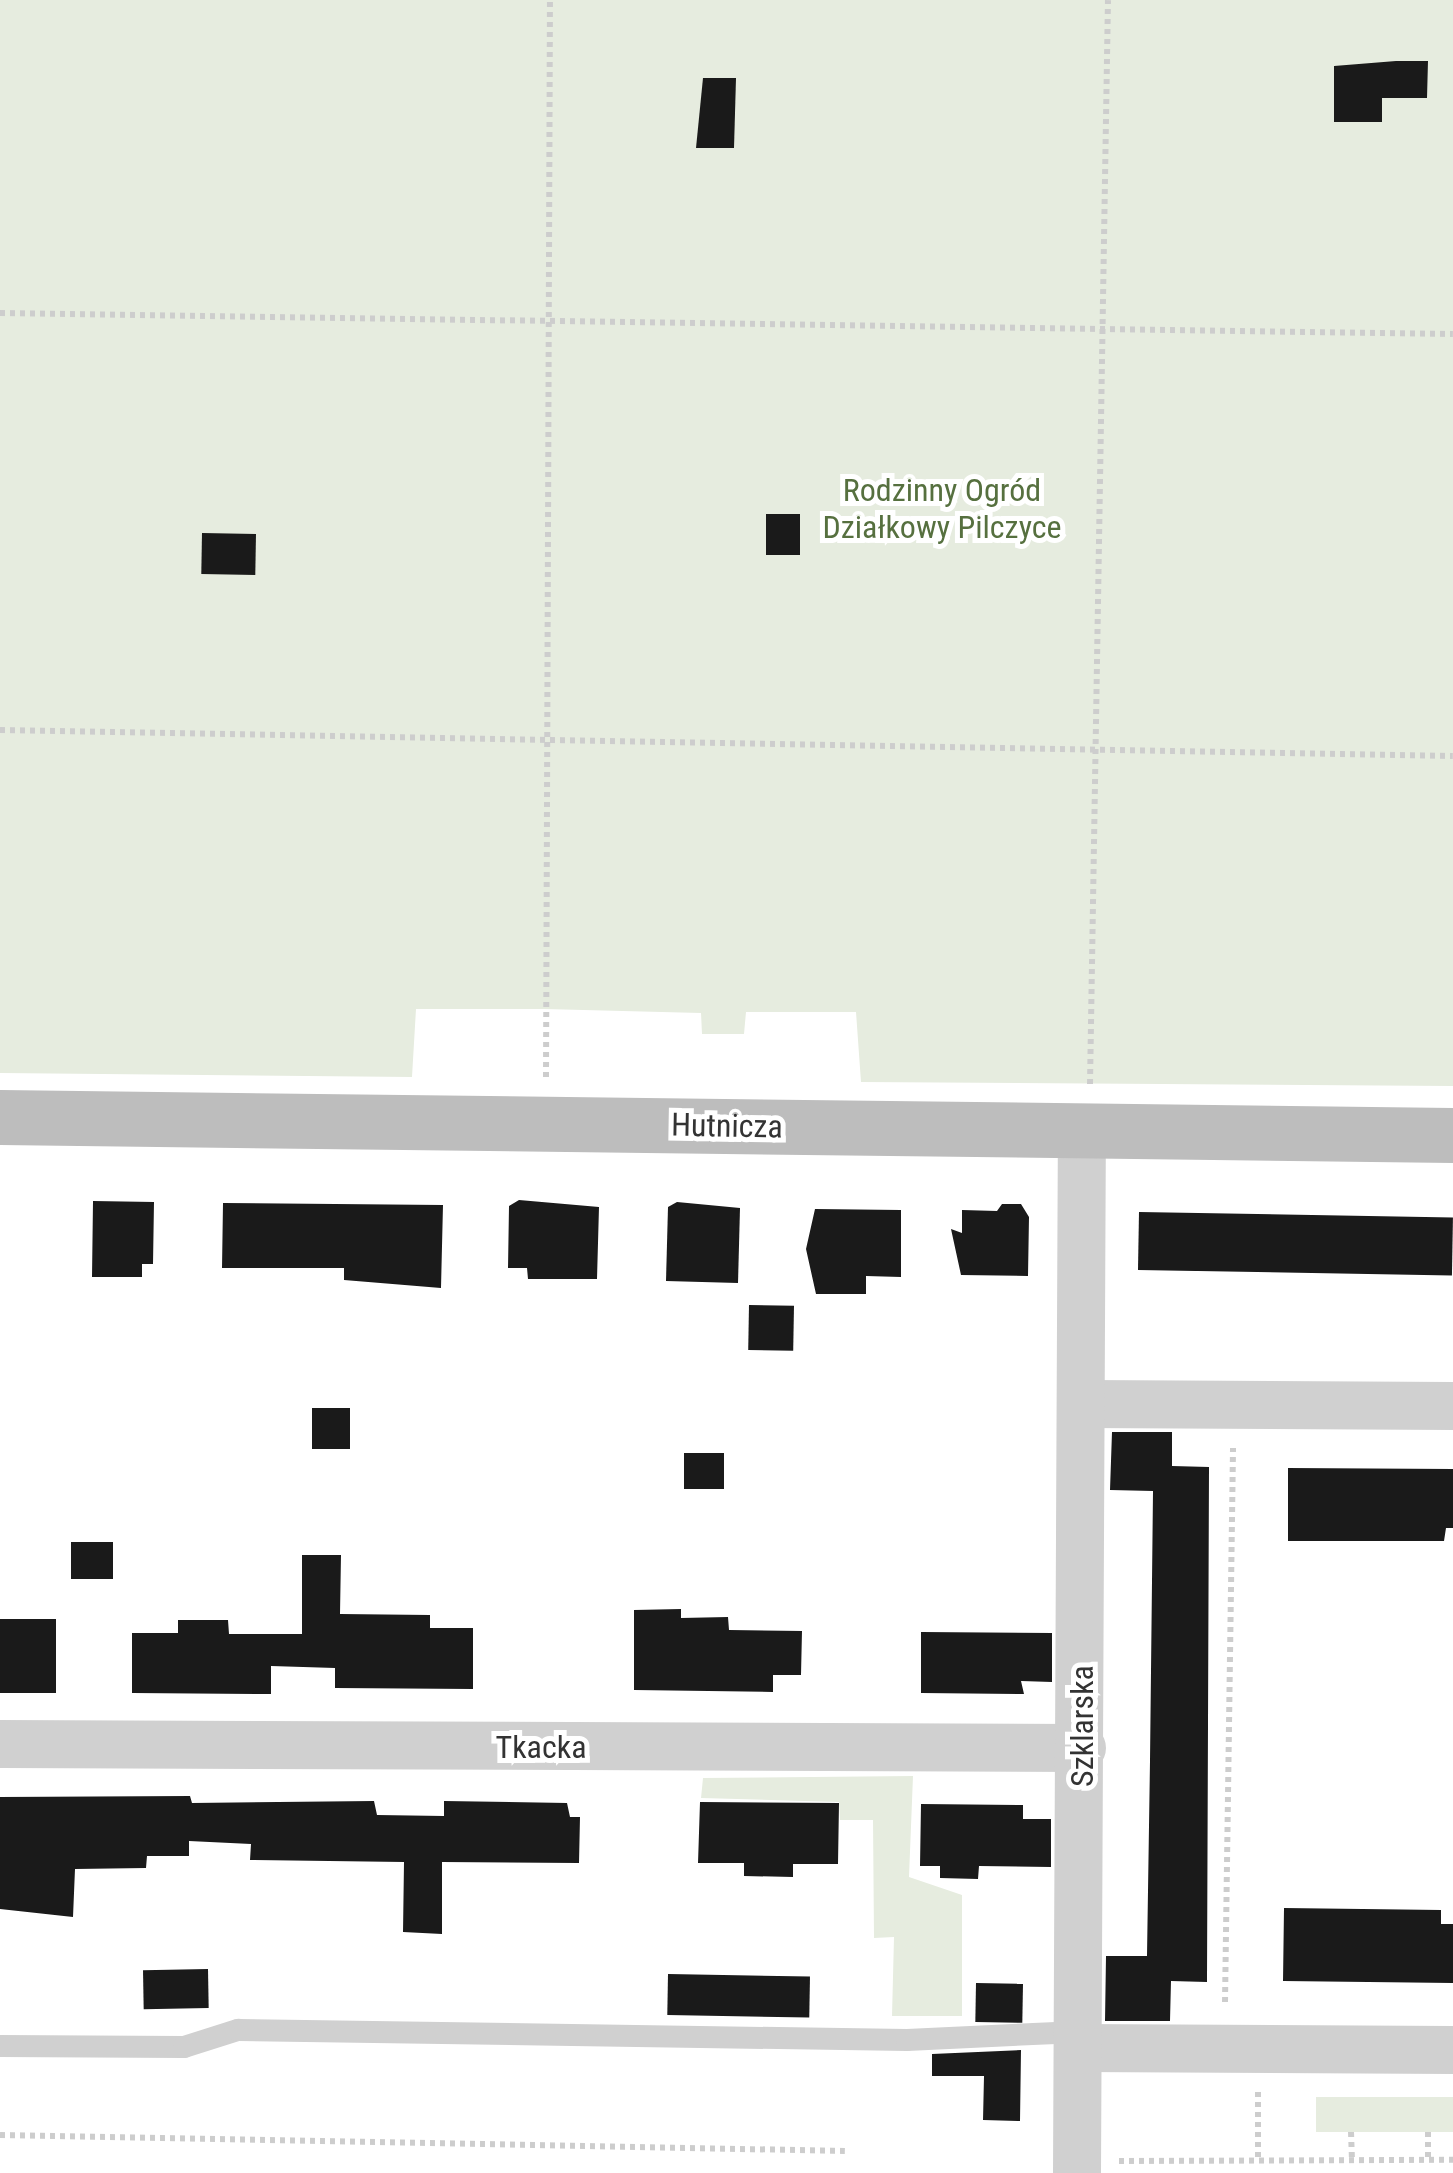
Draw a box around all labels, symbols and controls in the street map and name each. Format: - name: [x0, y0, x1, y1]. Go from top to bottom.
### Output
- park label: Rodzinny Ogród Działkowy Pilczyce: [822, 472, 1062, 547]
- street label: Hutnicza: [671, 1106, 783, 1146]
- street label: Szklarska: [1063, 1665, 1101, 1787]
- street label: Tkacka: [496, 1728, 586, 1766]

